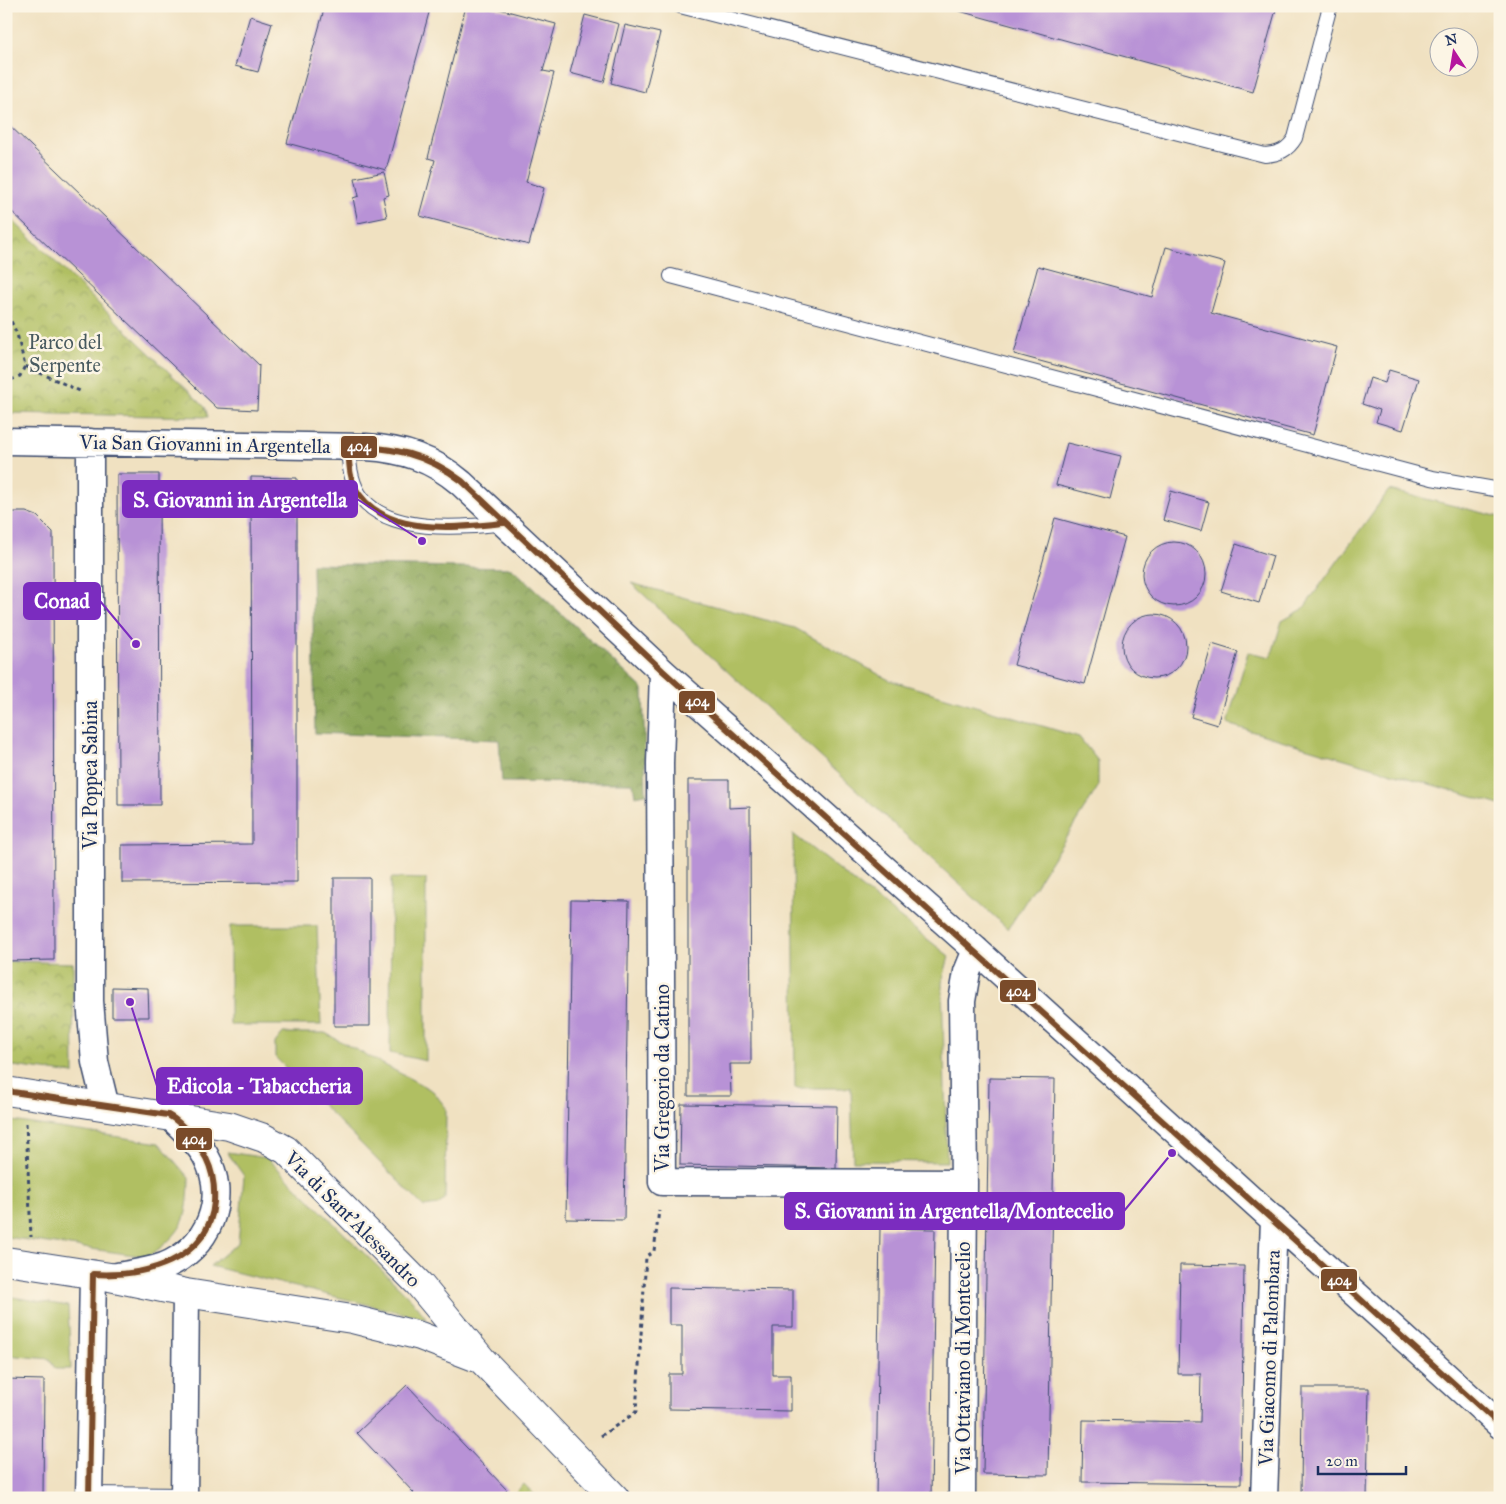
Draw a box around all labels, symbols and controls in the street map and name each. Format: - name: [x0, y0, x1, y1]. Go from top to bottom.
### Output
- north arrow: [1428, 28, 1478, 78]
- text: N: [1444, 30, 1459, 49]
- park label: Parco del Serpente: [28, 330, 102, 377]
- street label: Via San Giovanni in Argentella: [78, 430, 331, 459]
- line badge: 404: [340, 435, 378, 459]
- text: 404: [347, 438, 372, 456]
- callout: S. Giovanni in Argentella: [123, 481, 357, 517]
- text: S. Giovanni in Argentella: [133, 487, 348, 513]
- callout: Conad: [24, 583, 100, 619]
- text: Conad: [34, 588, 90, 614]
- line badge: 404: [678, 690, 716, 714]
- text: 404: [685, 693, 710, 711]
- street label: Via Poppea Sabina: [78, 700, 102, 850]
- line badge: 404: [999, 979, 1037, 1003]
- text: 404: [1006, 983, 1031, 1001]
- street label: Via Gregorio da Catino: [650, 984, 675, 1173]
- callout: Edicola - Tabaccheria: [157, 1068, 362, 1104]
- text: Edicola - Tabaccheria: [167, 1073, 352, 1099]
- line badge: 404: [175, 1127, 213, 1151]
- text: 404: [182, 1131, 207, 1149]
- street label: Via di Sant'Alessandro: [279, 1145, 426, 1292]
- callout: S. Giovanni in Argentella/Montecelio: [785, 1193, 1124, 1229]
- text: S. Giovanni in Argentella/Montecelio: [794, 1198, 1114, 1224]
- street label: Via Ottaviano di Montecelio: [951, 1241, 975, 1476]
- street label: Via Giacomo di Palombara: [1253, 1249, 1285, 1467]
- line badge: 404: [1320, 1268, 1358, 1292]
- text: 404: [1327, 1272, 1352, 1290]
- scale bar: [1318, 1444, 1406, 1476]
- text: 20 m: [1326, 1452, 1358, 1470]

